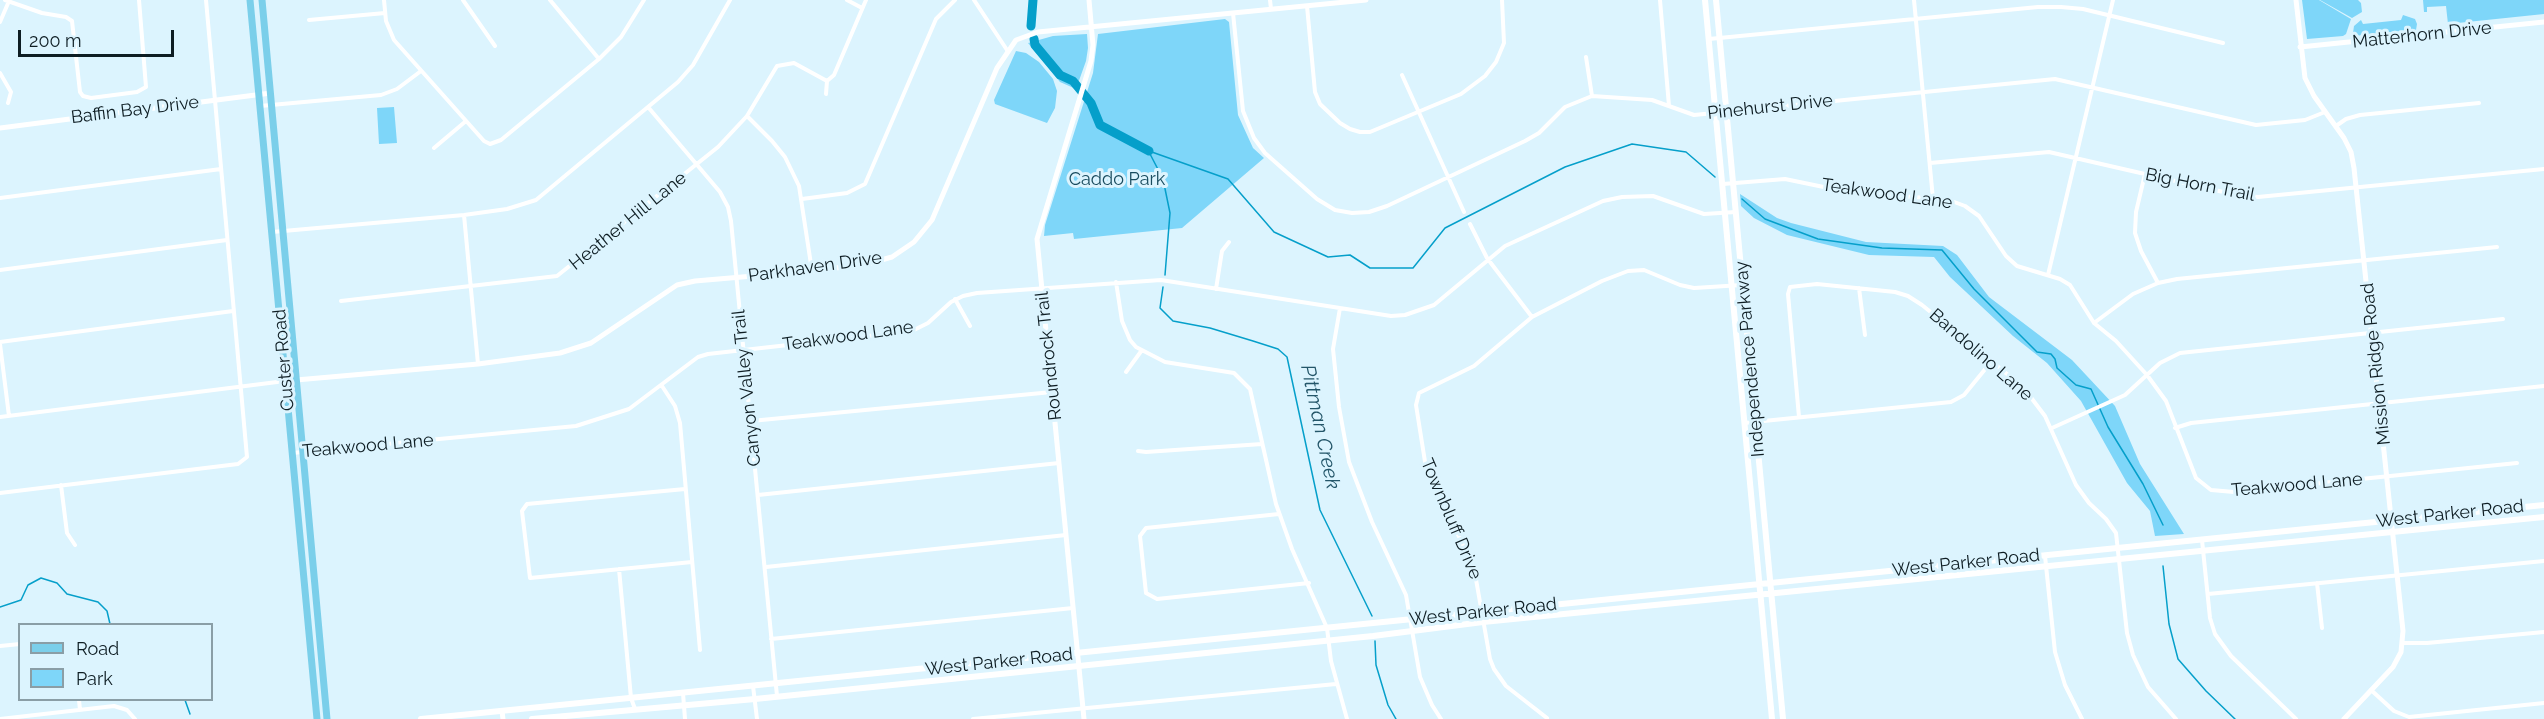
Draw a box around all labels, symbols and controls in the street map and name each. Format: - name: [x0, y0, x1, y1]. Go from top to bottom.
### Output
- street label: Matterhorn Drive: [2351, 17, 2493, 53]
- scale bar: [21, 18, 177, 56]
- text: 200 m: [29, 30, 82, 51]
- street label: Pinehurst Drive: [1706, 90, 1834, 124]
- street label: Baffin Bay Drive: [70, 91, 200, 129]
- street label: Big Horn Trail: [2143, 164, 2257, 206]
- street label: Heather Hill Lane: [565, 167, 691, 275]
- park label: Caddo Park: [1069, 169, 1165, 191]
- street label: Teakwood Lane: [1820, 174, 1954, 214]
- street label: Parkhaven Drive: [747, 247, 883, 287]
- street label: Independence Parkway: [1731, 260, 1769, 458]
- street label: Mission Ridge Road: [2357, 282, 2395, 446]
- street label: Roundrock Trail: [1031, 290, 1067, 422]
- street label: Bandolino Lane: [1925, 304, 2037, 406]
- street label: Custer Road: [269, 308, 299, 412]
- street label: Canyon Valley Trail: [728, 309, 766, 467]
- street label: Teakwood Lane: [781, 316, 915, 356]
- water label: Pittman Creek: [1295, 363, 1345, 491]
- street label: Teakwood Lane: [301, 429, 435, 463]
- street label: Townbluff Drive: [1416, 455, 1486, 583]
- street label: Teakwood Lane: [2230, 468, 2364, 502]
- street label: West Parker Road: [2375, 496, 2525, 532]
- street label: West Parker Road: [1891, 545, 2041, 581]
- street label: West Parker Road: [1408, 594, 1558, 630]
- legend: [18, 623, 213, 701]
- text: Road: [76, 638, 119, 659]
- street label: West Parker Road: [924, 644, 1074, 680]
- text: Park: [76, 668, 113, 689]

